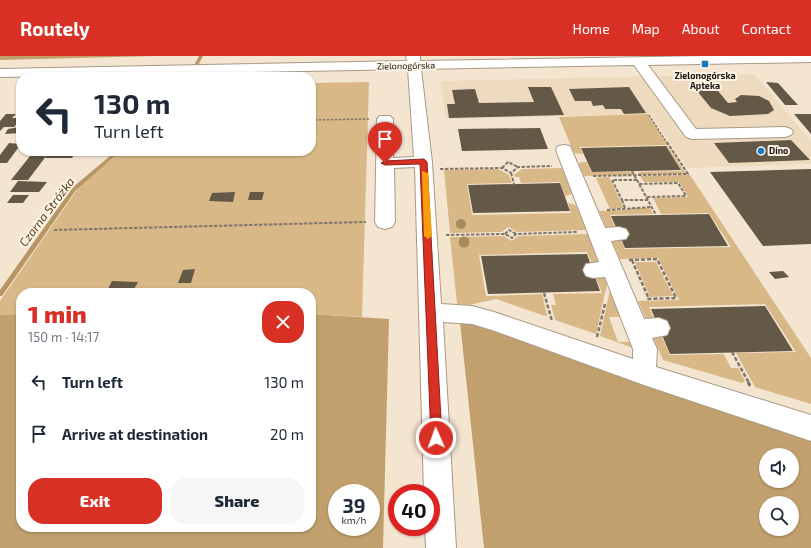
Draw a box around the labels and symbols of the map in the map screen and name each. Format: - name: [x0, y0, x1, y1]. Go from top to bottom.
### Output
- street label: Zielonogórska: [377, 59, 435, 72]
- marker: Zielonogórska Apteka: [700, 59, 710, 69]
- place label: Zielonogórska Apteka: [674, 70, 736, 91]
- pin: [368, 122, 402, 163]
- place label: Dino: [769, 145, 788, 156]
- marker: Dino: [756, 146, 766, 156]
- water label: Czarna Stróżka: [16, 174, 77, 249]
- position arrow: [415, 417, 457, 459]
- speed limit sign: 40: [388, 484, 440, 536]

